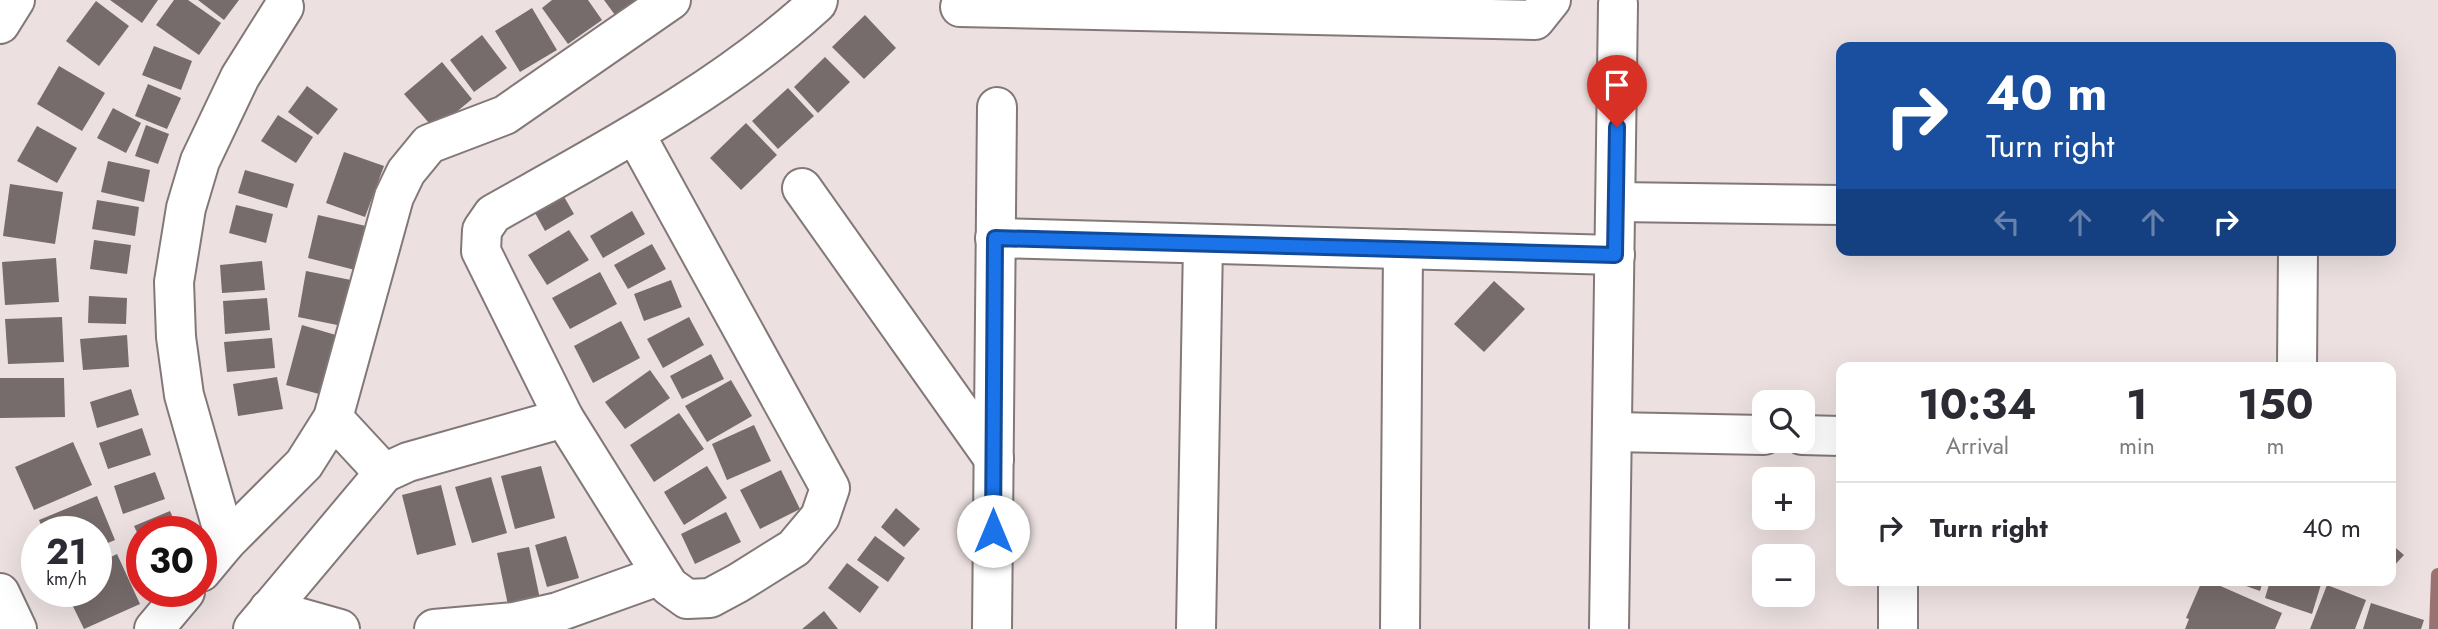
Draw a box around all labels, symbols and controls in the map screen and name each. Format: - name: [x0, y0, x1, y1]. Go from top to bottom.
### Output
- pin: [1587, 55, 1647, 127]
- text: 40 m: [1986, 58, 2108, 128]
- icon: arrive: [1598, 66, 1636, 104]
- icon: right: [1871, 70, 1962, 161]
- text: Turn right: [1986, 123, 2115, 169]
- icon: left: [1988, 203, 2026, 241]
- icon: ahead: [2061, 203, 2099, 241]
- icon: ahead: [2134, 203, 2172, 241]
- icon: right: [2207, 203, 2245, 241]
- text: 10:34: [1918, 374, 2037, 435]
- text: 1: [2126, 374, 2148, 435]
- text: 150: [2237, 374, 2314, 435]
- map controls: [1752, 390, 1815, 607]
- button: search: [1752, 390, 1815, 453]
- text: Arrival: [1946, 429, 2009, 463]
- text: min: [2119, 429, 2155, 463]
- text: m: [2266, 429, 2284, 463]
- button: +: [1752, 467, 1815, 530]
- position arrow: [956, 494, 1030, 568]
- icon: right: [1871, 509, 1909, 547]
- text: Turn right: [1930, 509, 2048, 547]
- text: 40 m: [2302, 509, 2361, 547]
- speed limit sign: 30: [126, 516, 217, 607]
- text: 21: [46, 527, 87, 577]
- button: −: [1752, 544, 1815, 607]
- text: km/h: [46, 566, 87, 592]

